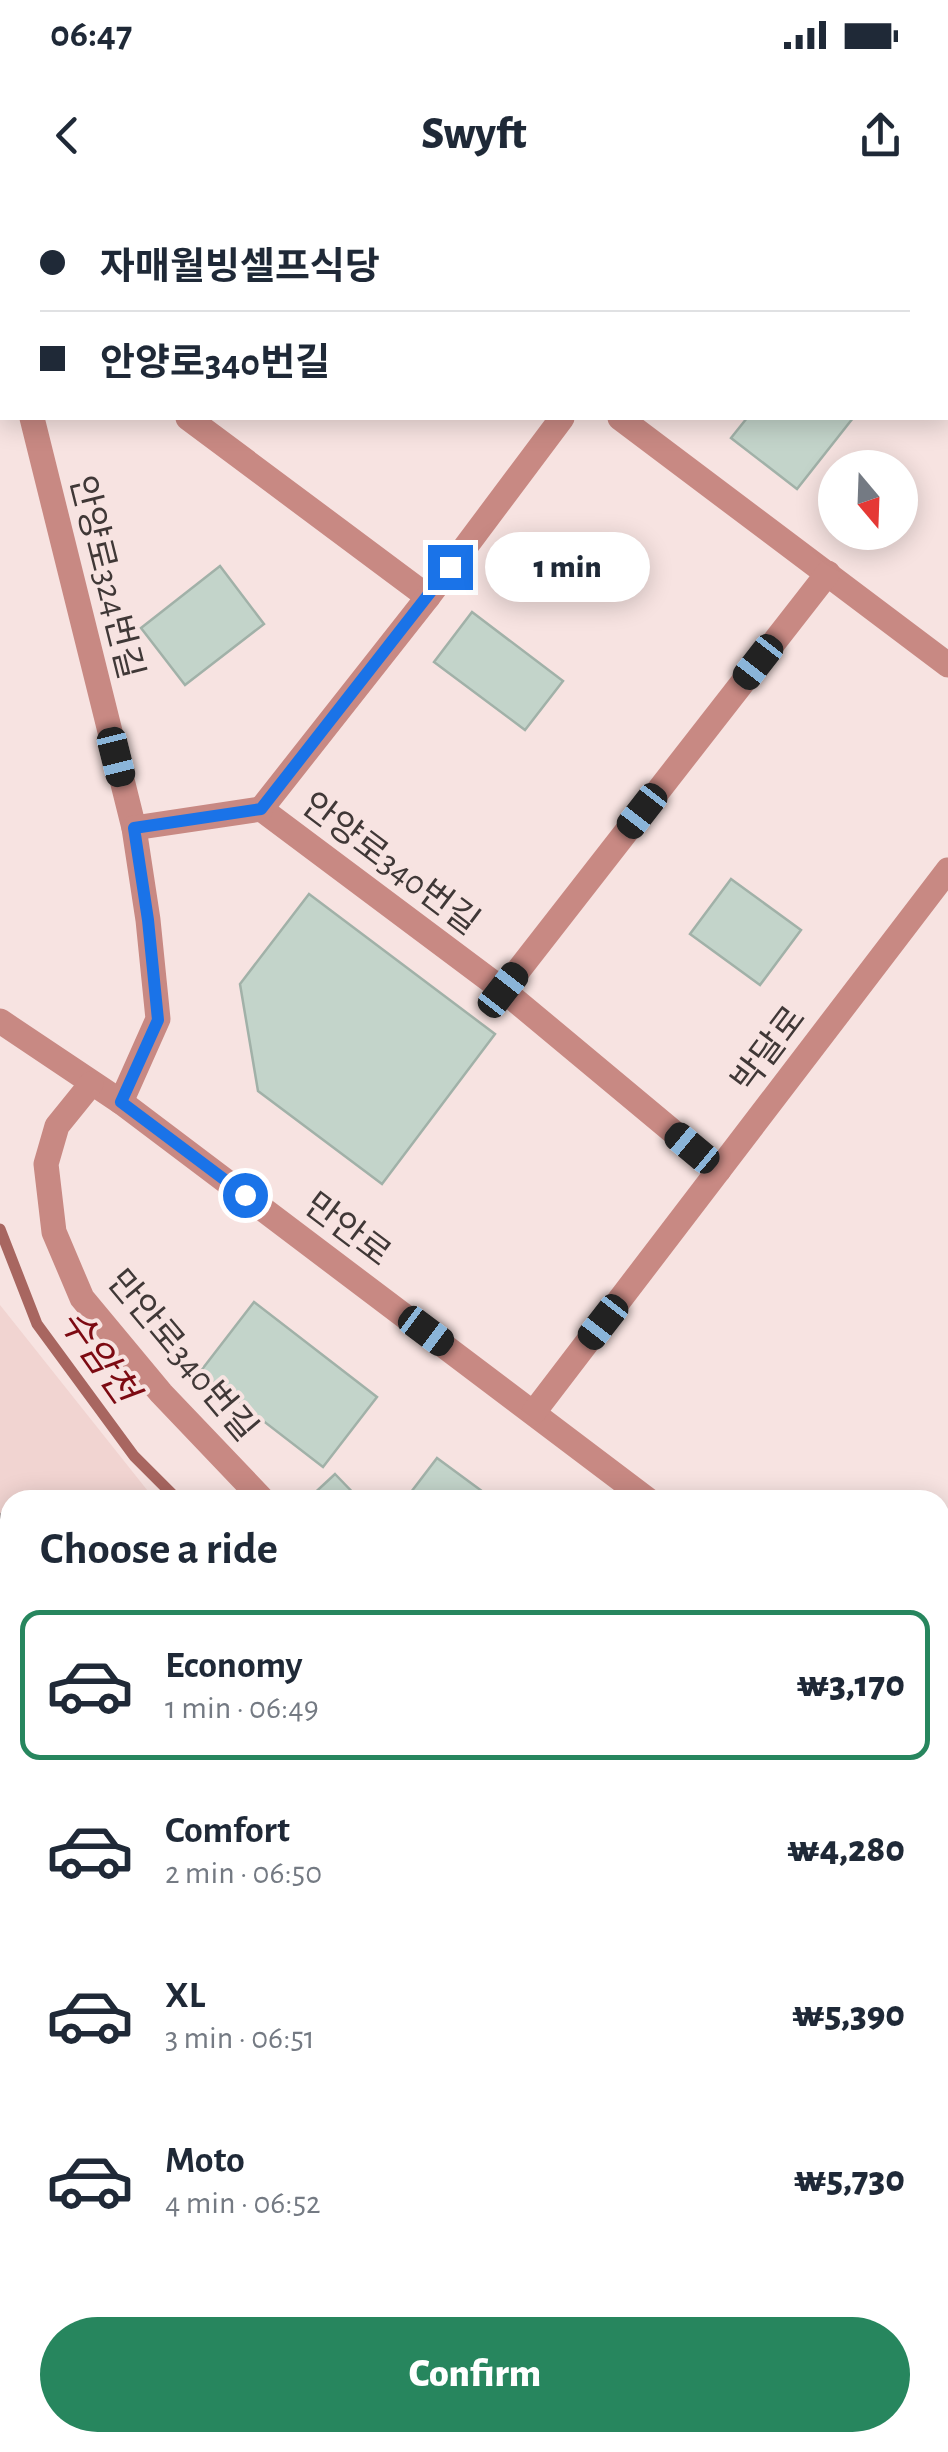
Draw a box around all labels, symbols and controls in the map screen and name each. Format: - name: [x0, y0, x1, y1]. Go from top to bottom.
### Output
- text: 06:47: [50, 16, 132, 54]
- icon: back: [40, 108, 95, 163]
- icon: share: [853, 108, 908, 163]
- text: Swyft: [421, 112, 527, 157]
- text: 자매월빙셀프식당: [100, 249, 380, 287]
- text: 안양로340번길: [100, 345, 330, 383]
- north arrow: [818, 450, 918, 550]
- map controls: [818, 450, 918, 550]
- street label: 안양로324번길: [63, 472, 149, 683]
- callout: 1 min: [485, 532, 650, 602]
- route end: [428, 545, 473, 590]
- text: 1 min: [533, 551, 602, 583]
- car: [728, 629, 788, 695]
- car: [94, 724, 138, 790]
- car: [612, 778, 672, 844]
- street label: 안양로340번길: [295, 786, 485, 942]
- car: [473, 957, 533, 1023]
- street label: 박달로: [725, 1000, 812, 1099]
- car: [659, 1117, 725, 1179]
- route start: [223, 1173, 268, 1218]
- street label: 만안로: [298, 1186, 397, 1273]
- street label: 만안로340번길: [101, 1263, 264, 1448]
- car: [573, 1289, 633, 1355]
- car: [393, 1301, 459, 1361]
- water label: 수암천: [52, 1302, 147, 1414]
- text: Choose a ride: [40, 1527, 278, 1572]
- icon: car: [45, 1640, 135, 1730]
- text: Economy: [165, 1647, 303, 1685]
- text: ₩3,170: [796, 1666, 905, 1704]
- text: 1 min · 06:49: [165, 1692, 319, 1724]
- icon: car: [45, 1805, 135, 1895]
- text: Comfort: [165, 1812, 290, 1850]
- text: ₩4,280: [787, 1831, 905, 1869]
- text: 2 min · 06:50: [165, 1857, 322, 1889]
- icon: car: [45, 1970, 135, 2060]
- text: XL: [165, 1977, 205, 2015]
- text: ₩5,390: [792, 1996, 905, 2034]
- text: 3 min · 06:51: [165, 2022, 315, 2054]
- icon: car: [45, 2135, 135, 2225]
- text: Moto: [165, 2142, 245, 2180]
- text: ₩5,730: [794, 2161, 905, 2199]
- text: 4 min · 06:52: [165, 2187, 321, 2219]
- button: Confirm: [40, 2317, 910, 2432]

